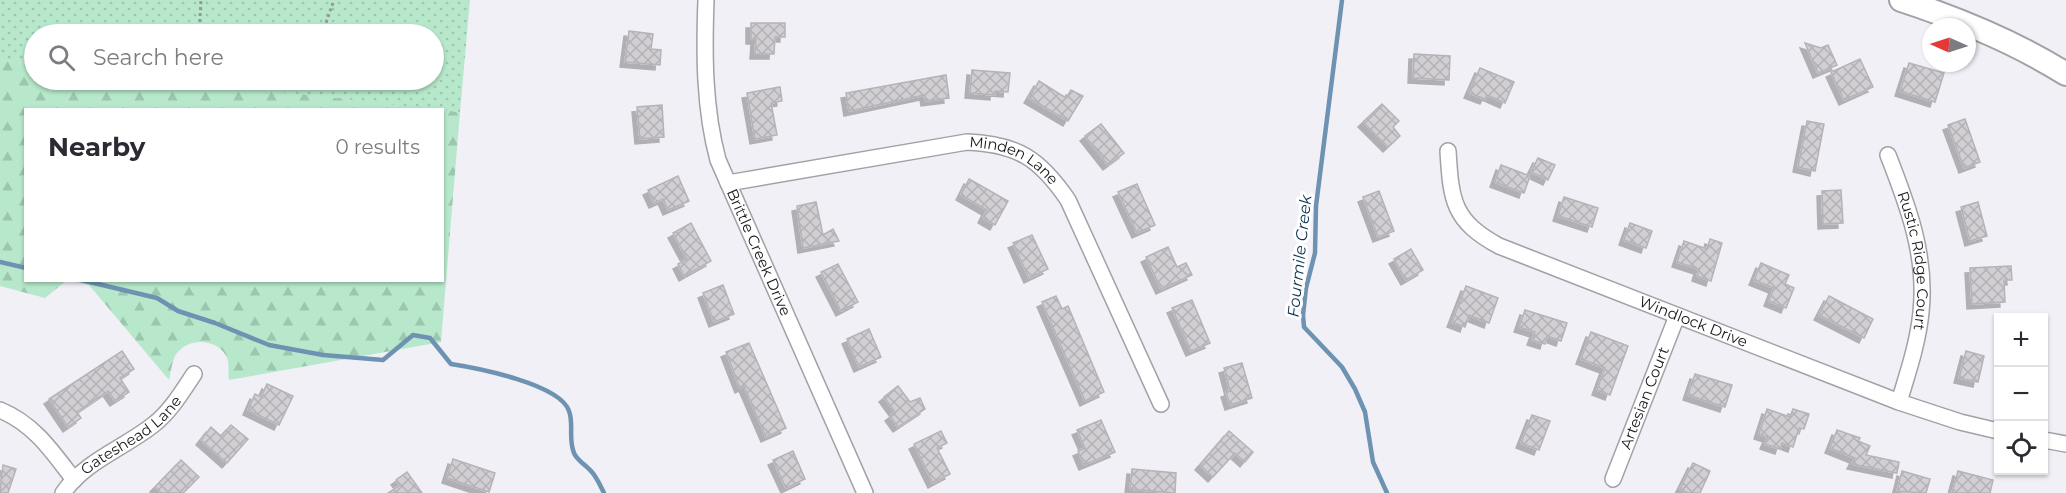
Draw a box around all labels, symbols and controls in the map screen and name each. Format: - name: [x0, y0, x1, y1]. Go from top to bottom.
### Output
- north arrow: [1922, 18, 1976, 72]
- search box: [24, 24, 444, 90]
- icon: search: [45, 41, 78, 74]
- text: Search here: [93, 44, 224, 71]
- text: Nearby: [48, 131, 145, 163]
- street label: Minden Lane: [969, 132, 1063, 188]
- text: 0 results: [335, 135, 420, 159]
- street label: Brittle Creek Drive: [723, 186, 796, 319]
- street label: Rustic Ridge Court: [1893, 189, 1932, 332]
- water label: Fourmile Creek: [1284, 192, 1316, 318]
- street label: Windlock Drive: [1637, 292, 1750, 351]
- map controls: [1994, 313, 2048, 475]
- button: +: [1994, 313, 2048, 367]
- street label: Artesian Court: [1616, 344, 1673, 452]
- button: −: [1994, 367, 2048, 421]
- street label: Gateshead Lane: [77, 392, 185, 479]
- button: locate: [1994, 421, 2048, 475]

